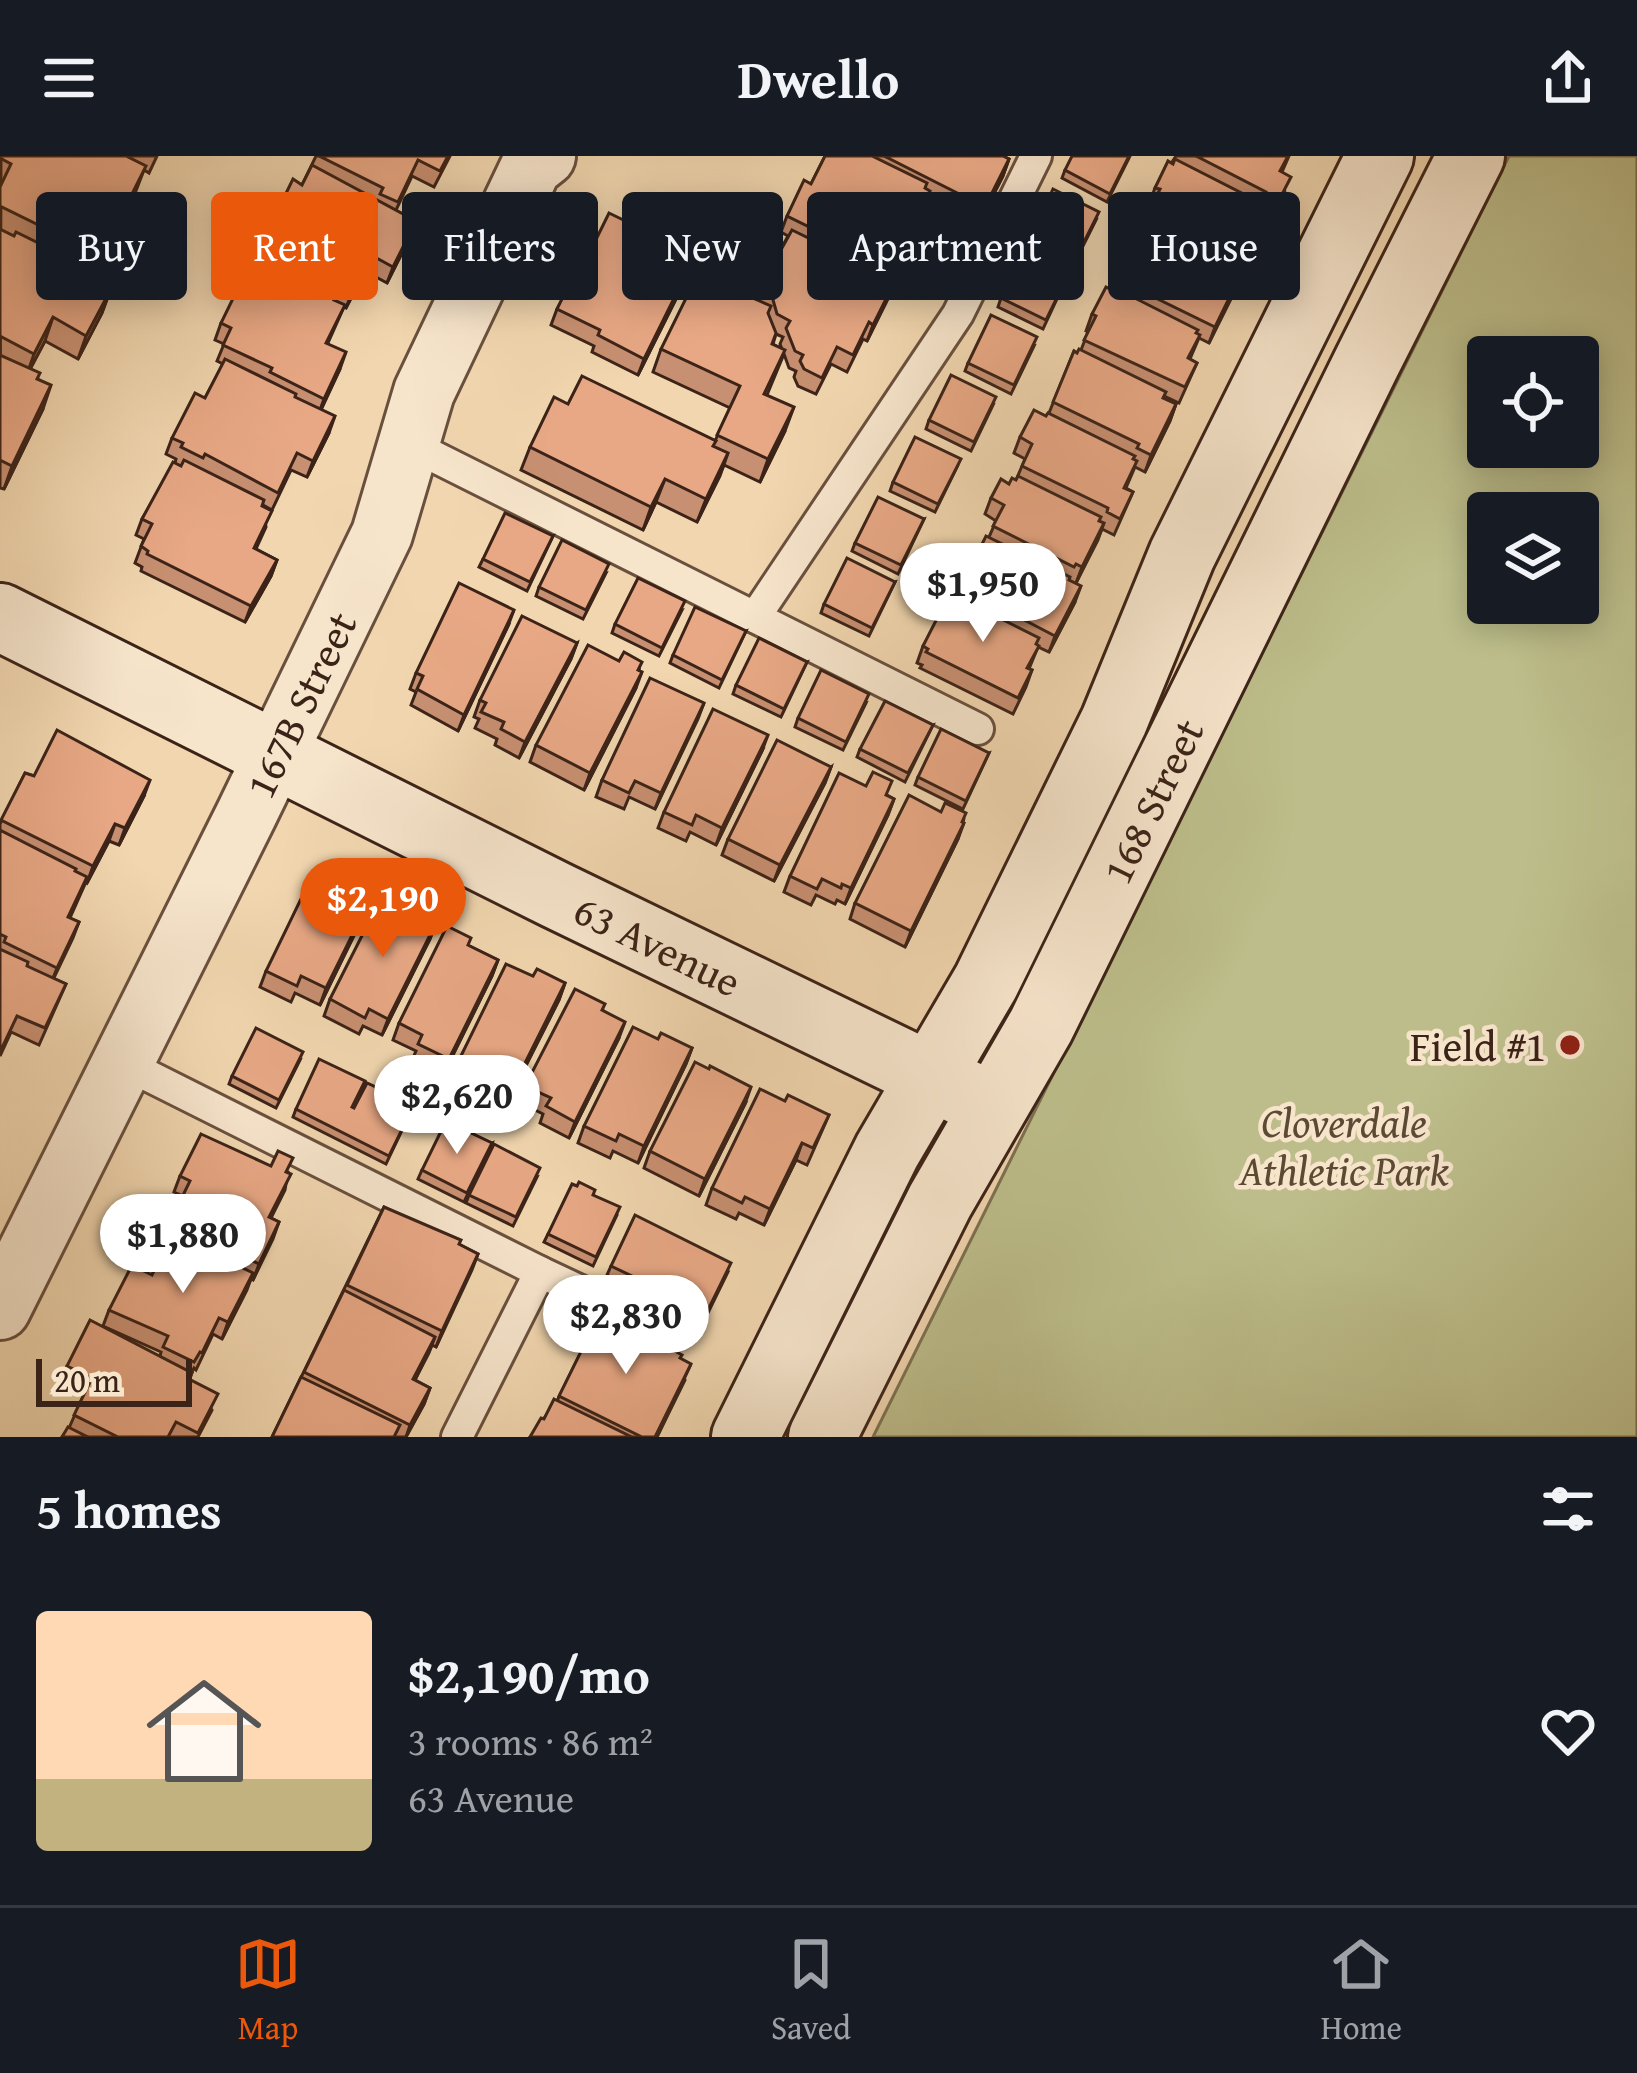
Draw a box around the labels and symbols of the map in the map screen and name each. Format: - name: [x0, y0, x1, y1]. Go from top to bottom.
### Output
- pin: $1,950: [885, 543, 1081, 645]
- street label: 167B Street: [229, 601, 371, 807]
- street label: 168 Street: [1085, 708, 1218, 893]
- pin: $2,190: [285, 858, 481, 960]
- street label: 63 Avenue: [564, 878, 752, 1011]
- place label: Field #1: [1410, 1015, 1546, 1076]
- marker: Field #1: [1557, 1032, 1583, 1058]
- pin: $2,620: [359, 1055, 555, 1157]
- park label: Cloverdale Athletic Park: [1238, 1091, 1450, 1200]
- pin: $1,880: [85, 1194, 281, 1296]
- pin: $2,830: [528, 1275, 724, 1377]
- scale bar: [36, 1353, 192, 1406]

